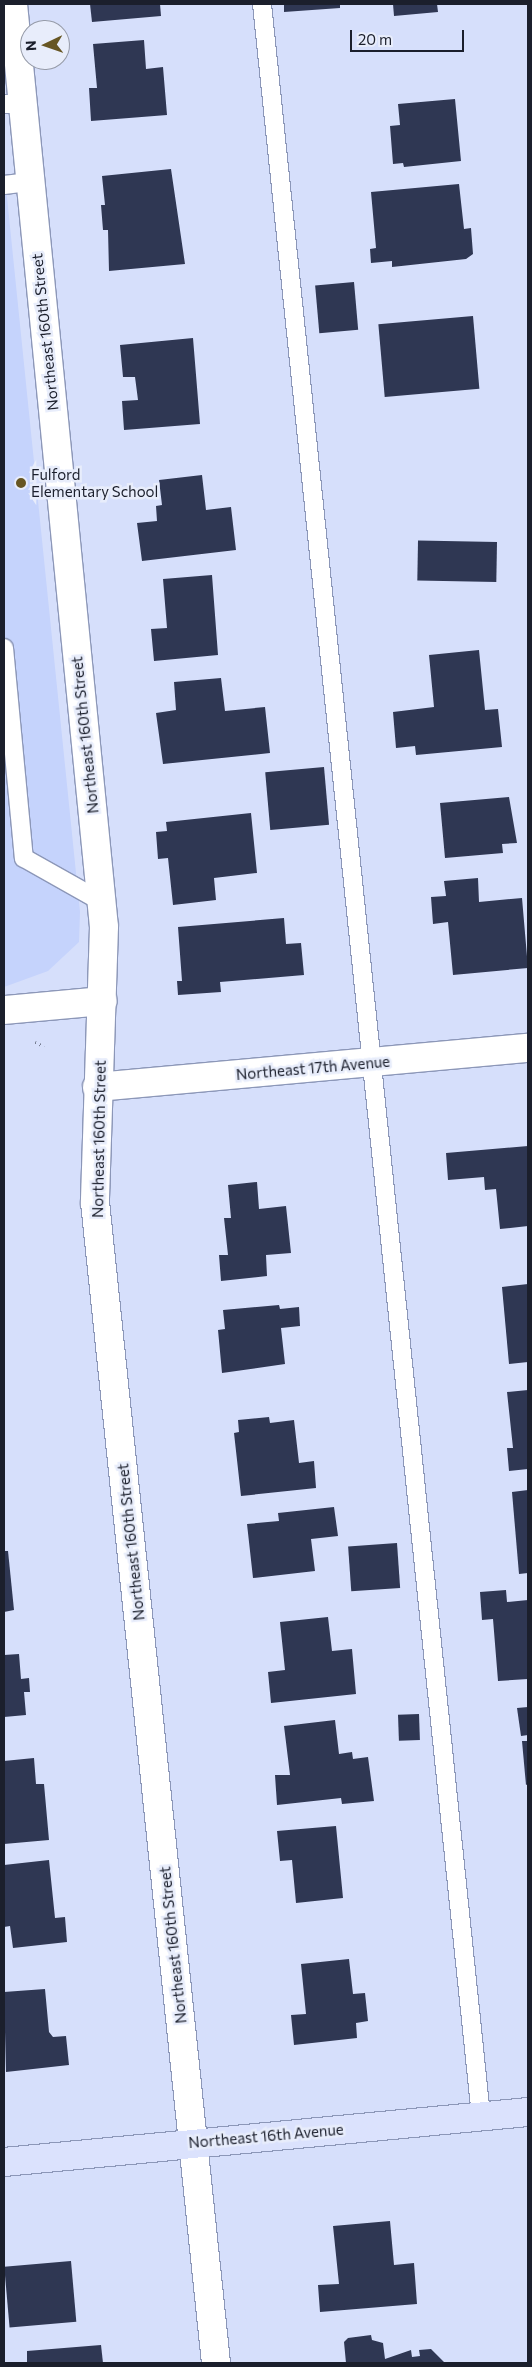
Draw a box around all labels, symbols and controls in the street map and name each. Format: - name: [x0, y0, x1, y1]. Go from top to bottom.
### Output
- north arrow: [20, 20, 70, 70]
- scale bar: [352, 20, 466, 52]
- text: 20 m: [358, 30, 392, 48]
- text: N: [22, 40, 39, 51]
- street label: Northeast 160th Street: [28, 253, 62, 411]
- place label: Fulford Elementary School: [31, 465, 158, 500]
- marker: Fulford Elementary School: [15, 477, 27, 489]
- street label: Northeast 160th Street: [68, 656, 102, 814]
- street label: Northeast 17th Avenue: [235, 1052, 391, 1084]
- street label: Northeast 160th Street: [89, 1060, 109, 1218]
- street label: Northeast 160th Street: [114, 1463, 148, 1621]
- street label: Northeast 160th Street: [156, 1866, 190, 2024]
- street label: Northeast 16th Avenue: [188, 2120, 344, 2152]

